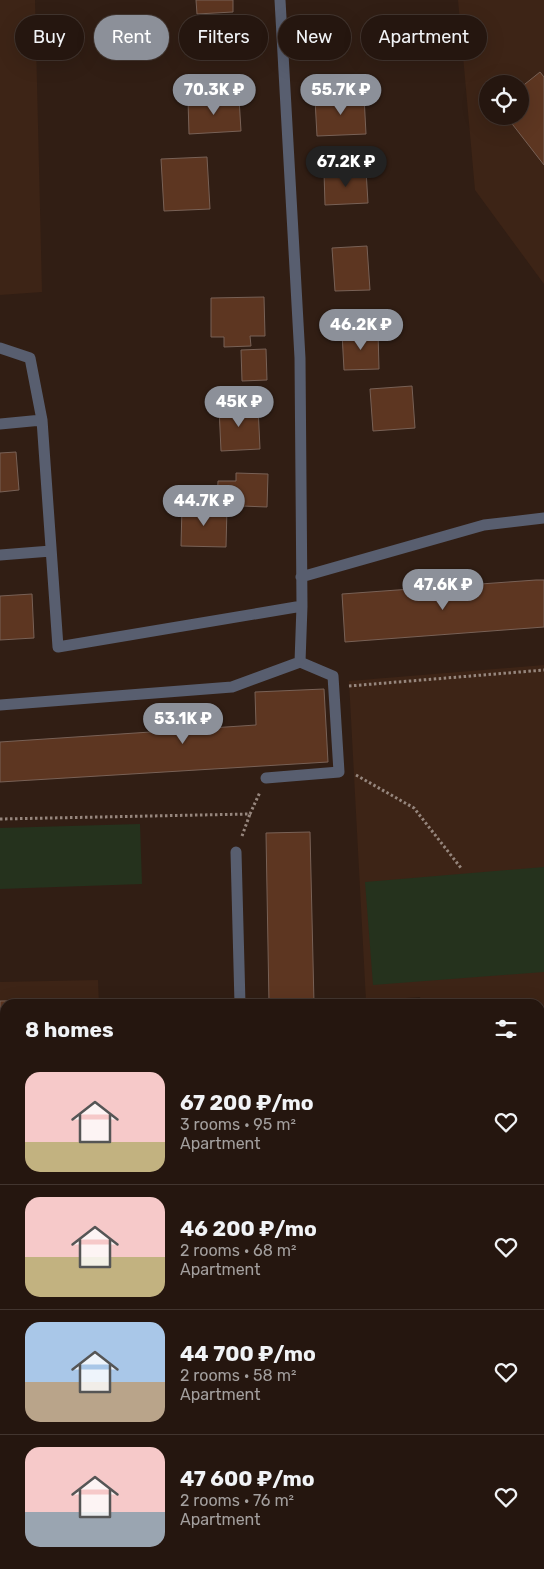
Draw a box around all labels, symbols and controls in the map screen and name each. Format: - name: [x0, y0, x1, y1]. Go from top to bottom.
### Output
- chip: Buy: [15, 15, 84, 60]
- chip: Rent: [94, 15, 169, 60]
- chip: Filters: [179, 15, 268, 60]
- chip: New: [278, 15, 351, 60]
- chip: Apartment: [361, 15, 487, 60]
- pin: 70.3K ₽: [168, 74, 260, 116]
- pin: 55.7K ₽: [295, 74, 387, 116]
- map controls: [479, 75, 529, 125]
- button: locate: [479, 75, 529, 125]
- text: 70.3K ₽: [184, 80, 244, 99]
- text: 55.7K ₽: [311, 80, 371, 99]
- pin: 67.2K ₽: [300, 146, 392, 188]
- text: 67.2K ₽: [317, 152, 375, 171]
- pin: 46.2K ₽: [315, 308, 407, 351]
- text: 46.2K ₽: [330, 315, 392, 334]
- pin: 45K ₽: [204, 386, 274, 428]
- text: 45K ₽: [216, 392, 262, 411]
- pin: 44.7K ₽: [158, 484, 250, 527]
- text: 44.7K ₽: [174, 491, 234, 510]
- pin: 47.6K ₽: [397, 568, 489, 611]
- text: 47.6K ₽: [413, 575, 473, 594]
- pin: 53.1K ₽: [137, 702, 229, 745]
- text: 53.1K ₽: [154, 709, 212, 728]
- icon: filters: [492, 1015, 520, 1043]
- text: 8 homes: [25, 1017, 114, 1042]
- text: 67 200 ₽/mo: [180, 1090, 314, 1115]
- icon: home: [65, 1092, 125, 1152]
- icon: heart: [492, 1108, 520, 1136]
- text: 3 rooms · 95 m²: [180, 1115, 296, 1134]
- text: Apartment: [180, 1134, 260, 1153]
- text: 46 200 ₽/mo: [180, 1216, 317, 1241]
- icon: home: [65, 1217, 125, 1277]
- icon: heart: [492, 1233, 520, 1261]
- text: 2 rooms · 68 m²: [180, 1241, 297, 1260]
- text: Apartment: [180, 1260, 260, 1279]
- text: 44 700 ₽/mo: [180, 1341, 316, 1366]
- icon: home: [65, 1342, 125, 1402]
- icon: heart: [492, 1358, 520, 1386]
- text: 2 rooms · 58 m²: [180, 1366, 296, 1385]
- text: Apartment: [180, 1385, 260, 1404]
- text: 47 600 ₽/mo: [180, 1466, 315, 1491]
- icon: home: [65, 1467, 125, 1527]
- icon: heart: [492, 1483, 520, 1511]
- text: 2 rooms · 76 m²: [180, 1491, 294, 1510]
- text: Apartment: [180, 1510, 260, 1529]

